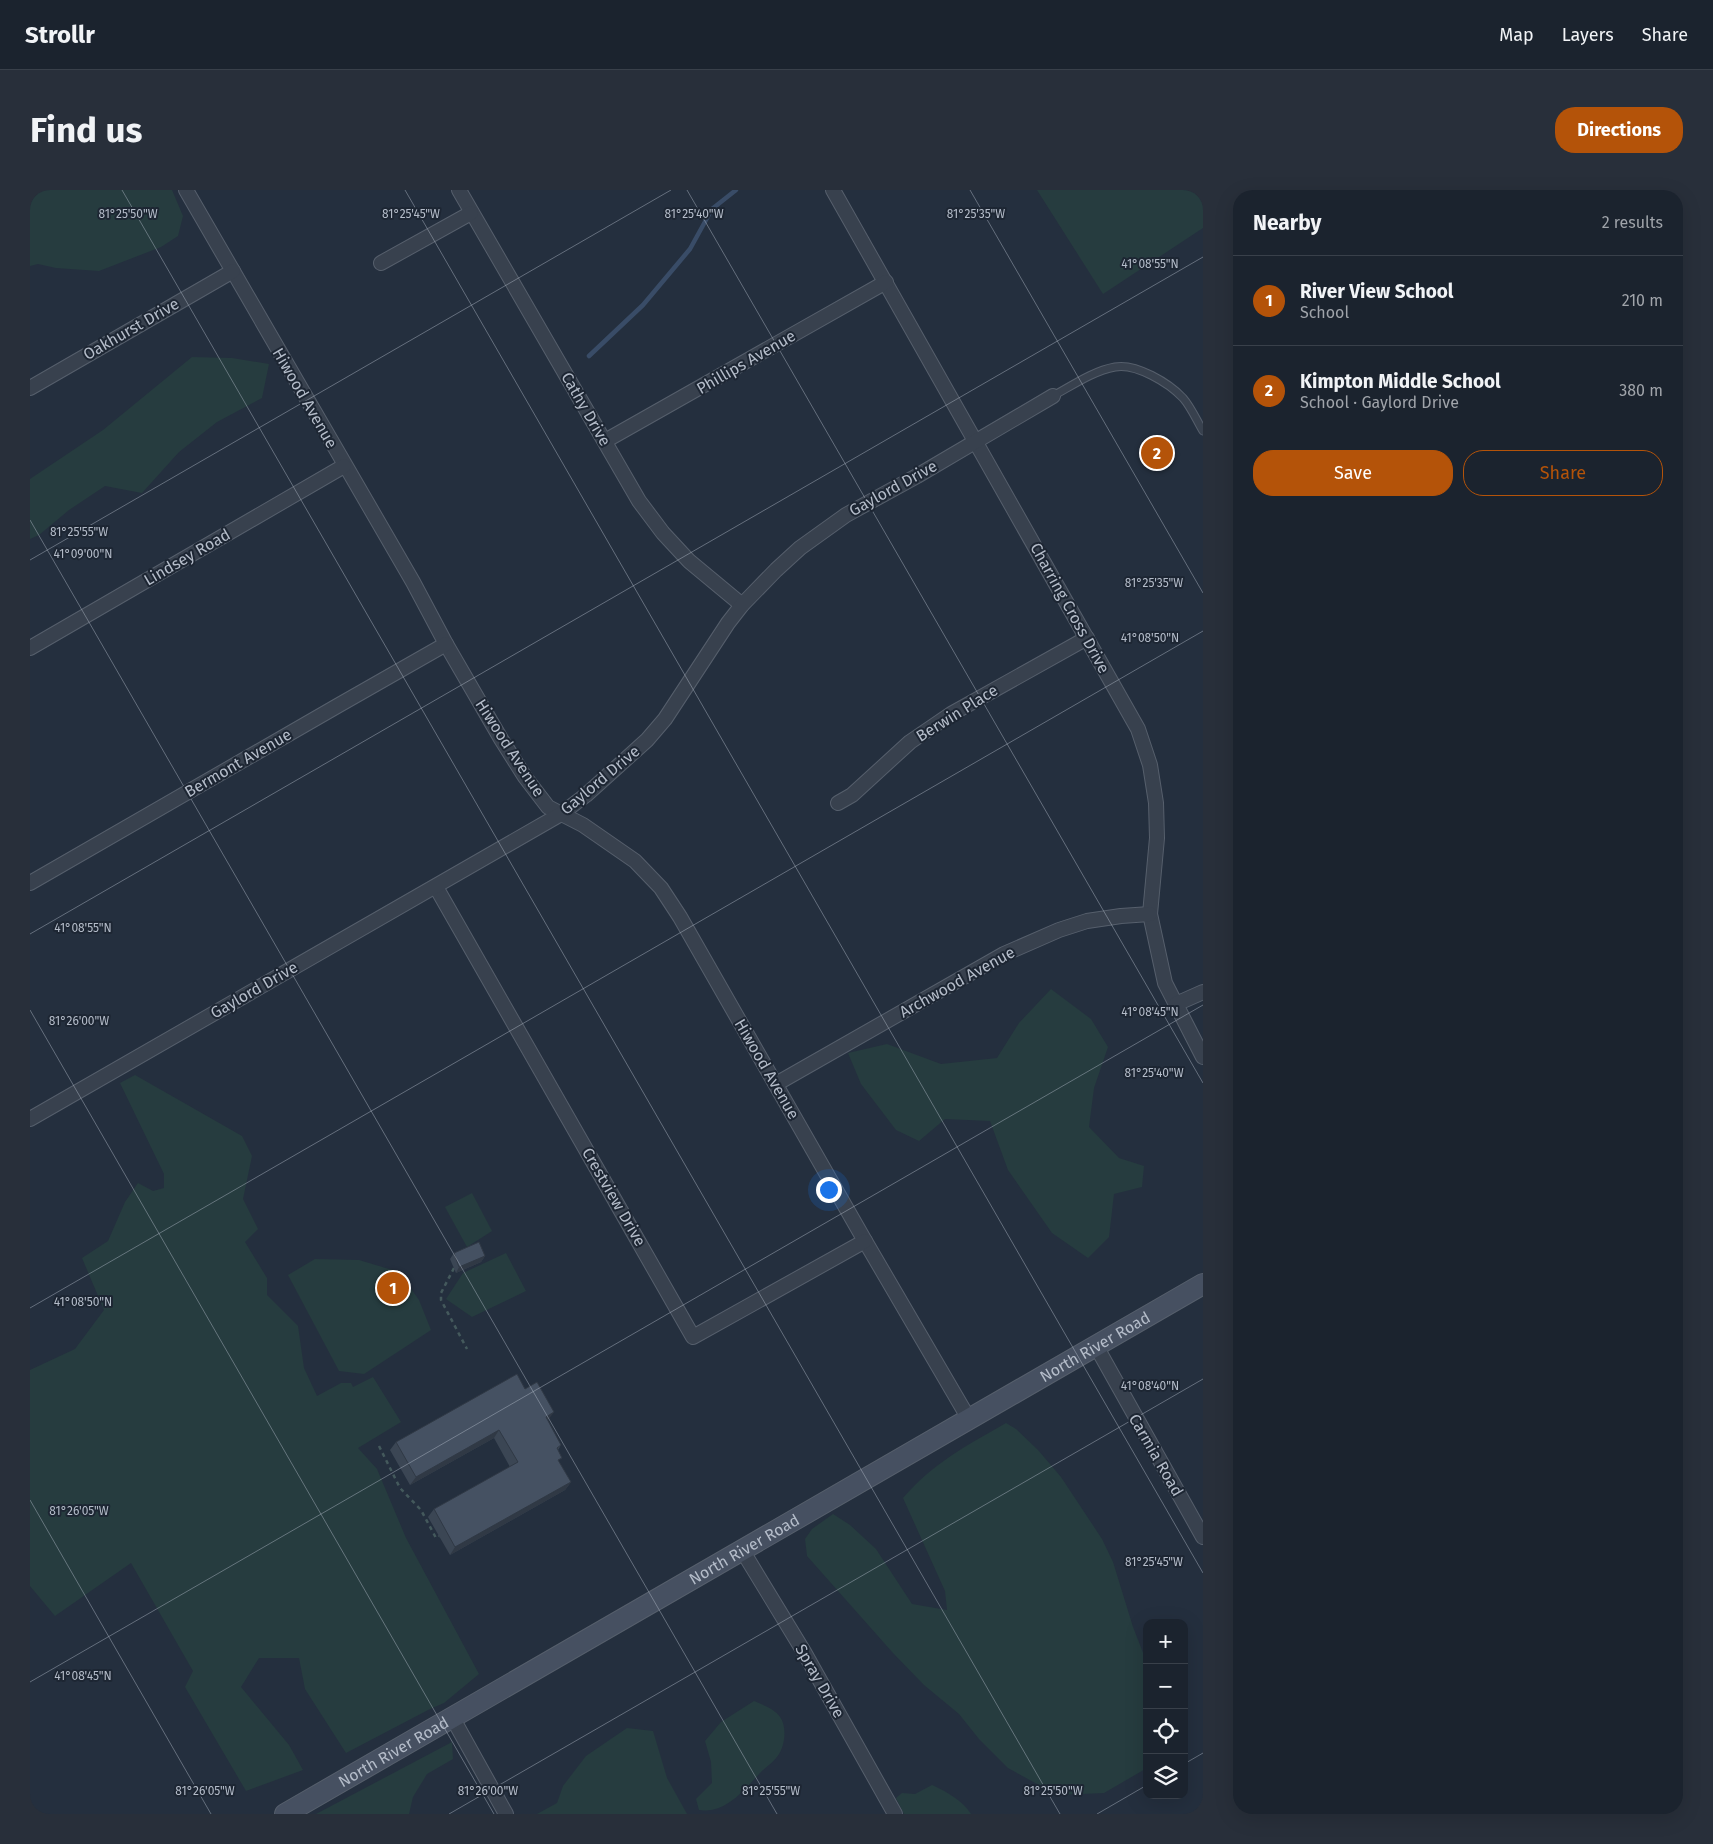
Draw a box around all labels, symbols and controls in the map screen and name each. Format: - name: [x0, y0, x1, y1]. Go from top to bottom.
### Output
- text: Strollr: [25, 21, 95, 49]
- text: Map: [1499, 24, 1534, 46]
- text: Layers: [1562, 24, 1614, 46]
- text: Share: [1642, 24, 1688, 46]
- button: Directions: [1555, 107, 1683, 153]
- text: Find us: [30, 109, 142, 151]
- text: 81°25'50"W: [98, 207, 158, 221]
- text: 81°25'45"W: [382, 207, 440, 221]
- text: 81°25'40"W: [664, 207, 724, 221]
- text: 81°25'35"W: [947, 207, 1005, 221]
- text: Nearby: [1253, 210, 1321, 236]
- text: 2 results: [1602, 213, 1663, 232]
- text: 41°08'55"N: [1121, 257, 1179, 271]
- text: River View School: [1300, 280, 1453, 303]
- text: 1: [1265, 291, 1273, 310]
- text: 210 m: [1622, 291, 1663, 310]
- street label: Oakhurst Drive: [80, 294, 182, 364]
- text: School: [1300, 303, 1349, 322]
- street label: Phillips Avenue: [693, 326, 799, 398]
- street label: Hiwood Avenue: [269, 345, 341, 451]
- street label: Cathy Drive: [557, 369, 615, 449]
- text: Kimpton Middle School: [1300, 370, 1501, 393]
- text: 2: [1265, 381, 1273, 400]
- text: 380 m: [1619, 381, 1663, 400]
- text: School · Gaylord Drive: [1300, 393, 1459, 412]
- pin: 2: [1141, 434, 1173, 472]
- button: Save: [1253, 450, 1453, 496]
- button: Share: [1463, 450, 1663, 496]
- street label: Gaylord Drive: [846, 456, 940, 520]
- text: 81°25'55"W: [50, 525, 108, 539]
- street label: Lindsey Road: [140, 525, 234, 589]
- street label: Charring Cross Drive: [1026, 540, 1114, 676]
- text: 41°09'00"N: [54, 547, 112, 561]
- text: 81°25'35"W: [1125, 576, 1183, 590]
- text: 41°08'50"N: [1121, 631, 1179, 645]
- street label: Berwin Place: [913, 680, 1001, 746]
- street label: Hiwood Avenue: [471, 696, 549, 800]
- street label: Bermont Avenue: [181, 725, 295, 801]
- street label: Gaylord Drive: [557, 741, 643, 819]
- text: 41°08'55"N: [54, 921, 112, 935]
- street label: Archwood Avenue: [896, 942, 1018, 1022]
- street label: Gaylord Drive: [207, 957, 301, 1023]
- text: 41°08'45"N: [1121, 1005, 1179, 1019]
- text: 81°26'00"W: [49, 1014, 109, 1028]
- street label: Hiwood Avenue: [731, 1016, 803, 1122]
- text: 81°25'40"W: [1124, 1066, 1184, 1080]
- street label: Crestview Drive: [578, 1144, 650, 1250]
- your location: [816, 1177, 842, 1203]
- pin: 1: [377, 1269, 409, 1307]
- text: 41°08'50"N: [54, 1295, 112, 1309]
- street label: North River Road: [1036, 1307, 1153, 1386]
- text: 41°08'40"N: [1121, 1379, 1179, 1393]
- street label: Carmia Road: [1125, 1411, 1187, 1499]
- text: 81°26'05"W: [49, 1504, 109, 1518]
- street label: North River Road: [686, 1510, 802, 1588]
- text: 81°25'45"W: [1125, 1555, 1183, 1569]
- map controls: [1143, 1619, 1188, 1799]
- button: +: [1143, 1619, 1188, 1664]
- street label: Spray Drive: [791, 1641, 849, 1721]
- button: −: [1143, 1664, 1188, 1709]
- text: 41°08'45"N: [54, 1669, 112, 1683]
- button: locate: [1143, 1709, 1188, 1754]
- street label: North River Road: [335, 1712, 452, 1791]
- button: layers: [1143, 1754, 1188, 1799]
- text: 81°26'05"W: [175, 1784, 235, 1798]
- text: 81°26'00"W: [458, 1784, 518, 1798]
- text: 81°25'55"W: [742, 1784, 800, 1798]
- text: 81°25'50"W: [1023, 1784, 1083, 1798]

